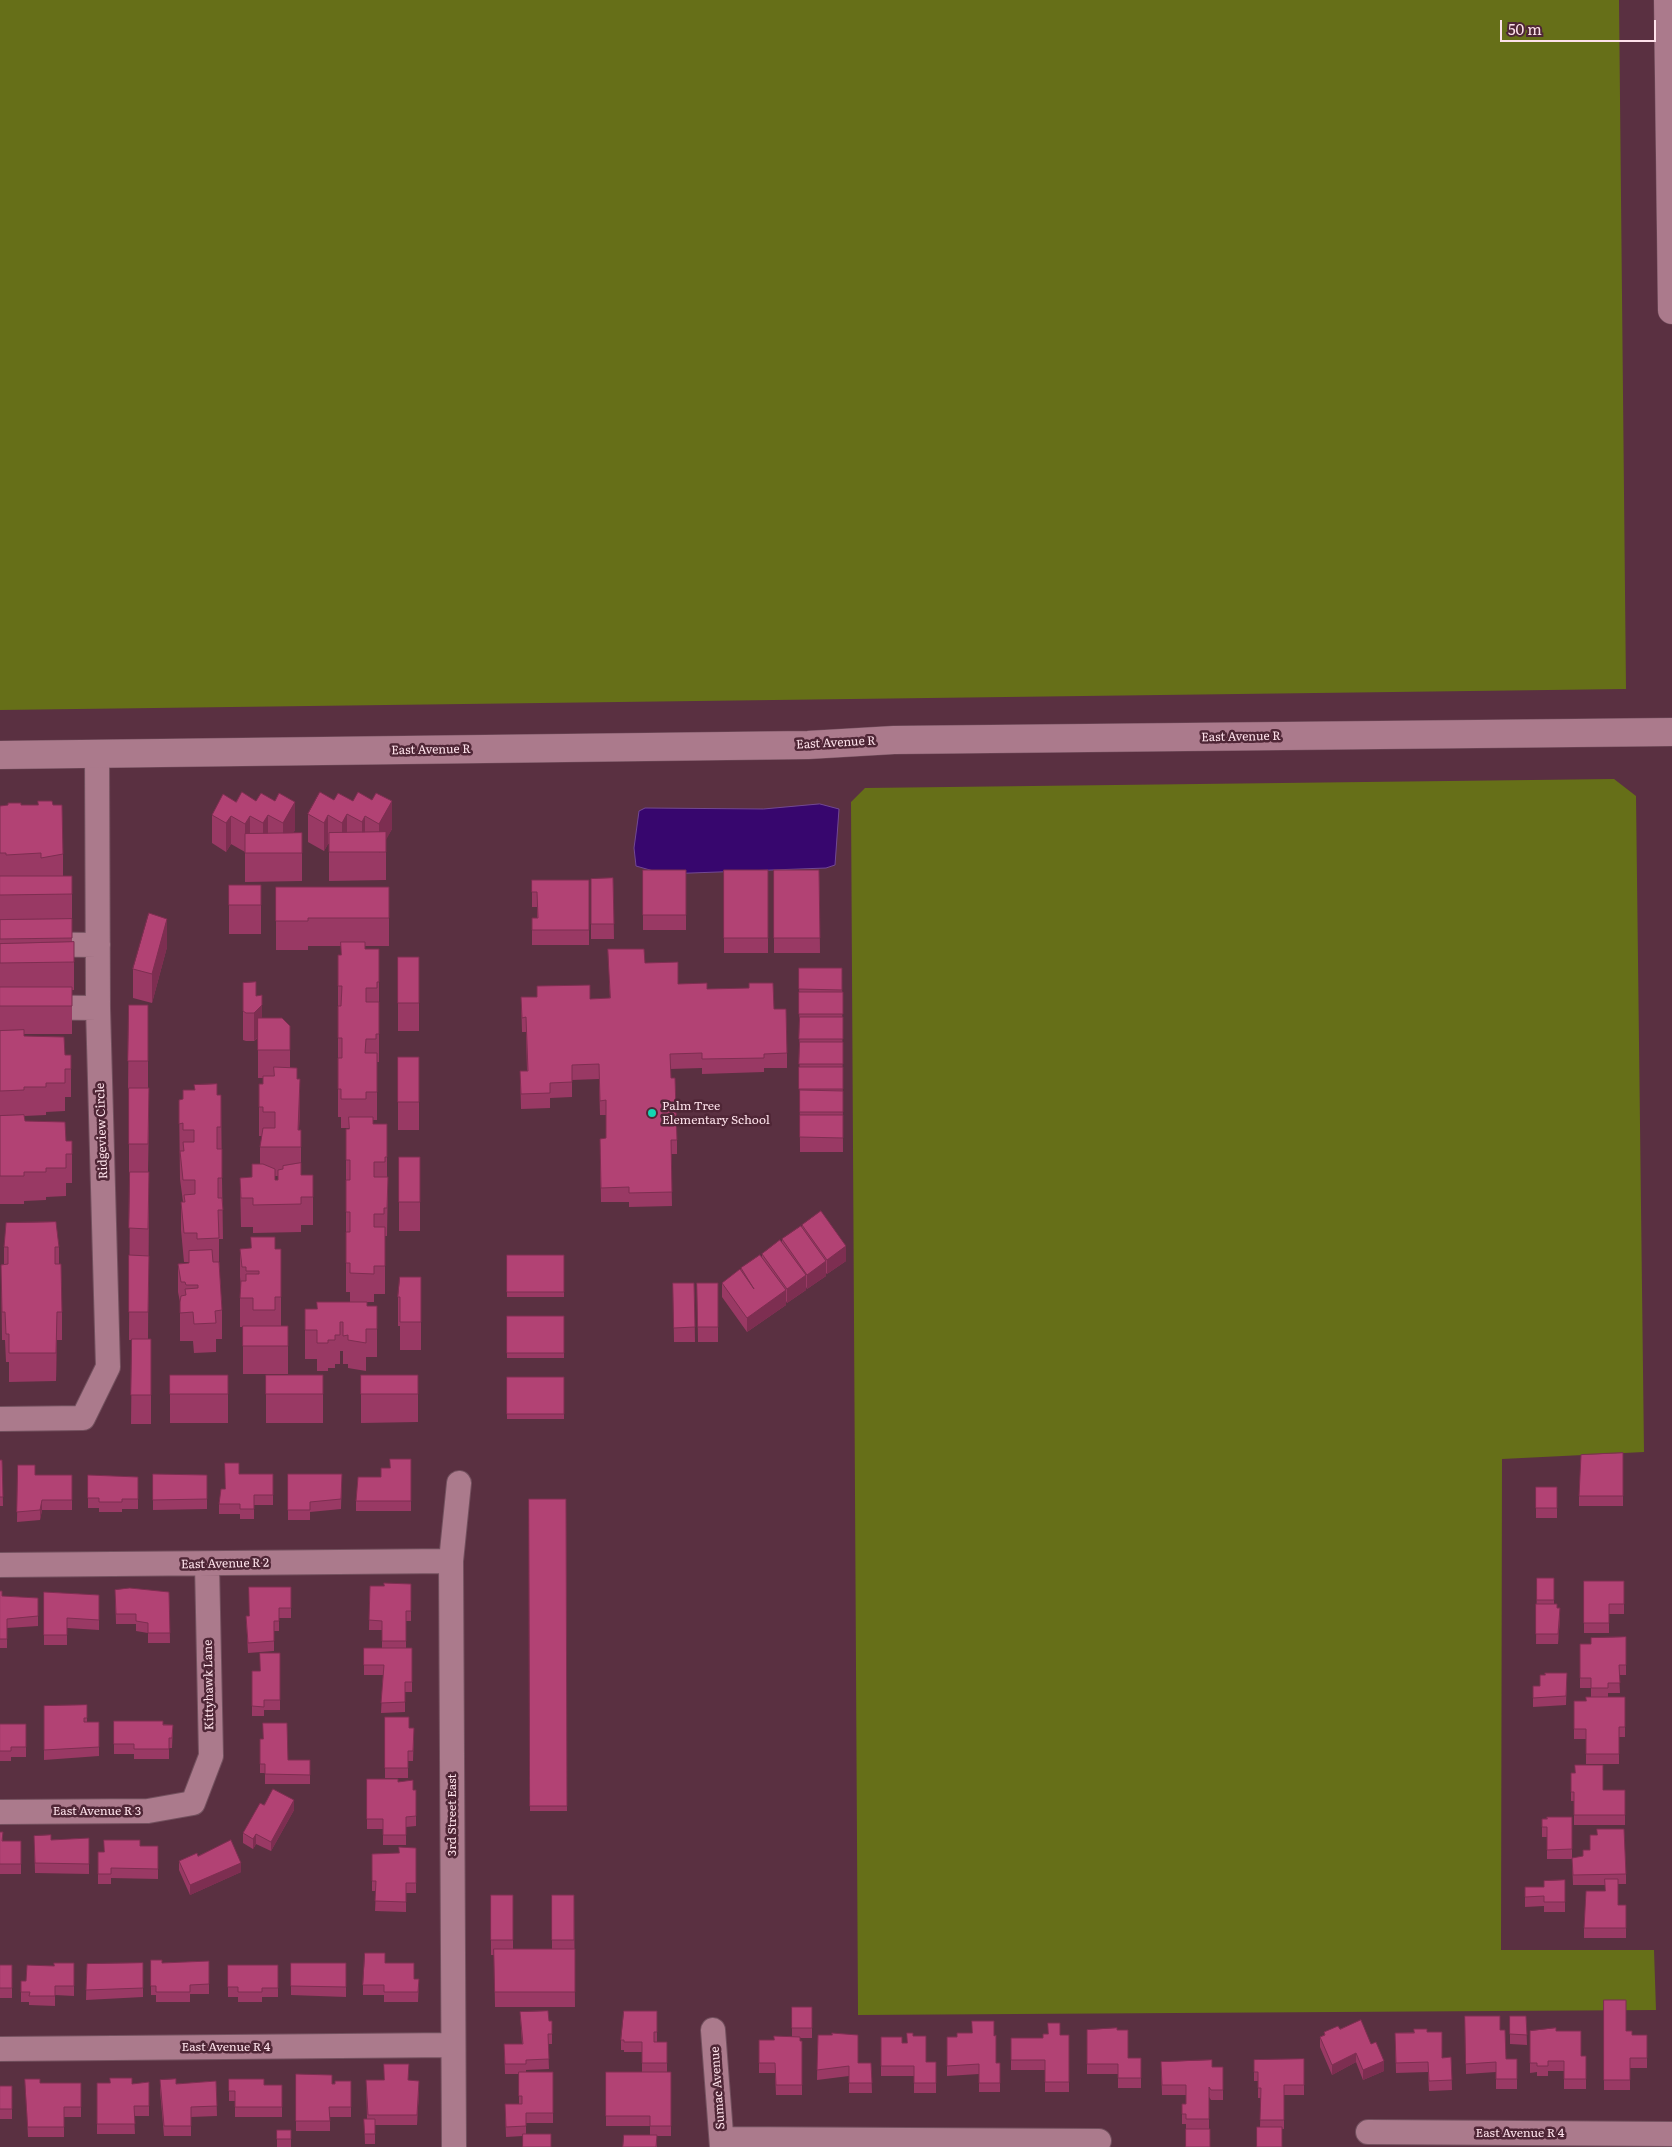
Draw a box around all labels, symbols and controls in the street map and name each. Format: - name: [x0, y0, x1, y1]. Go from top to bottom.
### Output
- scale bar: [1502, 10, 1658, 42]
- text: 50 m: [1508, 17, 1542, 40]
- street label: East Avenue R: [1201, 729, 1281, 745]
- street label: East Avenue R: [796, 734, 876, 752]
- street label: East Avenue R: [391, 742, 471, 758]
- street label: Ridgeview Circle: [93, 1083, 111, 1179]
- place label: Palm Tree Elementary School: [662, 1099, 770, 1127]
- marker: Palm Tree Elementary School: [646, 1107, 658, 1119]
- street label: East Avenue R 2: [181, 1556, 269, 1572]
- street label: Kittyhawk Lane: [201, 1640, 217, 1730]
- street label: 3rd Street East: [445, 1774, 459, 1856]
- street label: East Avenue R 3: [53, 1804, 141, 1818]
- street label: East Avenue R 4: [182, 2040, 270, 2054]
- street label: Sumac Avenue: [708, 2046, 728, 2130]
- street label: East Avenue R 4: [1476, 2126, 1564, 2140]

